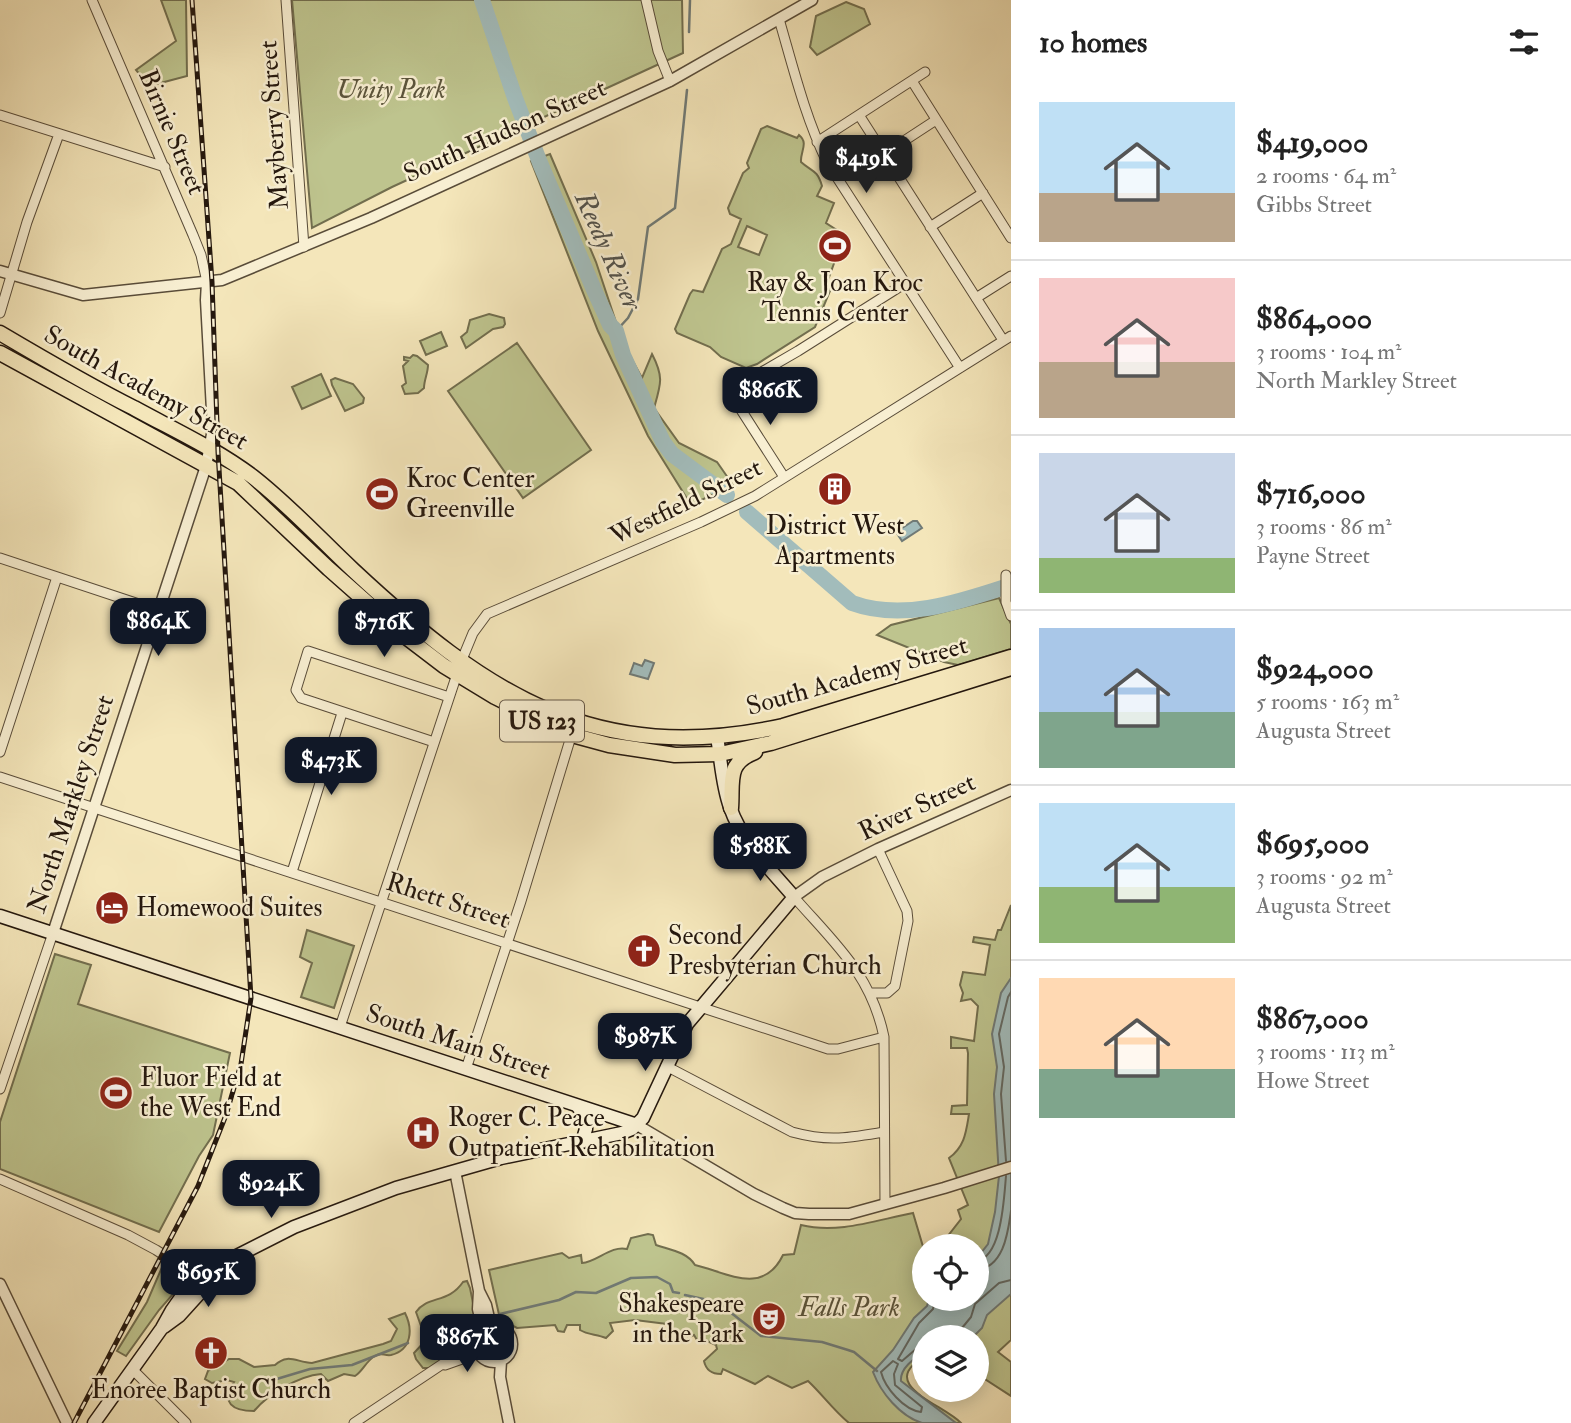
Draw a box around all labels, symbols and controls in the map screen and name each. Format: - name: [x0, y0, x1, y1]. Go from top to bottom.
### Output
- icon: filters: [1505, 23, 1543, 61]
- text: 10 homes: [1039, 24, 1147, 61]
- street label: Mayberry Street: [252, 39, 296, 211]
- street label: Birnie Street: [131, 65, 213, 199]
- street label: South Hudson Street: [399, 72, 611, 190]
- park label: Unity Park: [336, 74, 446, 106]
- text: $419,000: [1256, 124, 1368, 161]
- icon: home: [1095, 130, 1179, 214]
- pin: $419K: [817, 136, 915, 195]
- text: $419K: [835, 143, 897, 172]
- text: 2 rooms · 64 m²: [1256, 161, 1396, 190]
- water label: Reedy River: [566, 185, 650, 317]
- text: Gibbs Street: [1256, 190, 1372, 219]
- sports icon: Ray & Joan Kroc Tennis Center: [816, 227, 854, 265]
- place label: Ray & Joan Kroc Tennis Center: [747, 267, 923, 329]
- text: $864,000: [1256, 300, 1372, 337]
- icon: home: [1095, 306, 1179, 390]
- street label: South Academy Street: [38, 319, 254, 457]
- text: 3 rooms · 104 m²: [1256, 337, 1402, 366]
- text: North Markley Street: [1256, 366, 1457, 395]
- pin: $866K: [721, 368, 819, 427]
- text: $866K: [738, 375, 802, 404]
- street label: Westfield Street: [604, 451, 767, 553]
- place label: Kroc Center Greenville: [406, 463, 535, 525]
- building icon: District West Apartments: [816, 470, 854, 508]
- sports icon: Kroc Center Greenville: [363, 475, 401, 513]
- text: $716,000: [1256, 475, 1366, 512]
- icon: home: [1095, 481, 1179, 565]
- place label: District West Apartments: [766, 510, 904, 573]
- text: 3 rooms · 86 m²: [1256, 512, 1392, 541]
- text: Payne Street: [1256, 541, 1370, 570]
- pin: $864K: [109, 598, 207, 658]
- pin: $716K: [335, 600, 433, 659]
- text: $864K: [126, 606, 190, 635]
- text: $716K: [354, 607, 414, 636]
- street label: South Academy Street: [743, 629, 971, 723]
- text: $924,000: [1256, 650, 1374, 687]
- icon: home: [1095, 656, 1179, 740]
- text: 5 rooms · 163 m²: [1256, 687, 1399, 716]
- street label: North Markley Street: [21, 691, 121, 917]
- road number: US 123: [500, 700, 584, 742]
- text: Augusta Street: [1256, 716, 1391, 745]
- pin: $473K: [282, 738, 380, 797]
- text: $473K: [301, 745, 361, 774]
- street label: River Street: [854, 766, 980, 848]
- pin: $588K: [711, 824, 809, 883]
- text: $695,000: [1256, 825, 1369, 862]
- text: $588K: [730, 831, 790, 860]
- icon: home: [1095, 831, 1179, 915]
- text: 3 rooms · 92 m²: [1256, 862, 1393, 891]
- street label: Rhett Street: [382, 866, 514, 936]
- hotel icon: Homewood Suites: [93, 889, 131, 927]
- text: Augusta Street: [1256, 891, 1391, 920]
- place label: Homewood Suites: [136, 892, 322, 924]
- place label: Second Presbyterian Church: [668, 920, 882, 982]
- church icon: Second Presbyterian Church: [625, 932, 663, 970]
- street label: South Main Street: [362, 997, 554, 1087]
- text: $867,000: [1256, 1000, 1369, 1037]
- icon: home: [1095, 1006, 1179, 1090]
- pin: $987K: [596, 1014, 694, 1073]
- text: $987K: [614, 1021, 676, 1050]
- text: 3 rooms · 113 m²: [1256, 1037, 1395, 1066]
- place label: Fluor Field at the West End: [140, 1062, 282, 1124]
- text: Howe Street: [1256, 1066, 1369, 1095]
- sports icon: Fluor Field at the West End: [97, 1074, 135, 1112]
- place label: Roger C. Peace Outpatient Rehabilitation: [448, 1102, 715, 1165]
- hospital icon: Roger C. Peace Outpatient Rehabilitation: [404, 1114, 442, 1152]
- pin: $924K: [222, 1160, 320, 1220]
- text: $924K: [239, 1168, 303, 1197]
- map controls: [912, 1234, 989, 1402]
- button: locate: [912, 1234, 989, 1311]
- pin: $695K: [159, 1250, 257, 1309]
- text: $695K: [177, 1257, 239, 1286]
- place label: Shakespeare in the Park: [618, 1288, 745, 1350]
- park label: Falls Park: [796, 1292, 900, 1324]
- theatre icon: Shakespeare in the Park: [750, 1300, 788, 1338]
- pin: $867K: [418, 1314, 516, 1374]
- text: $867K: [436, 1322, 498, 1351]
- button: layers: [912, 1325, 989, 1402]
- church icon: Enoree Baptist Church: [192, 1334, 230, 1372]
- place label: Enoree Baptist Church: [91, 1374, 331, 1407]

